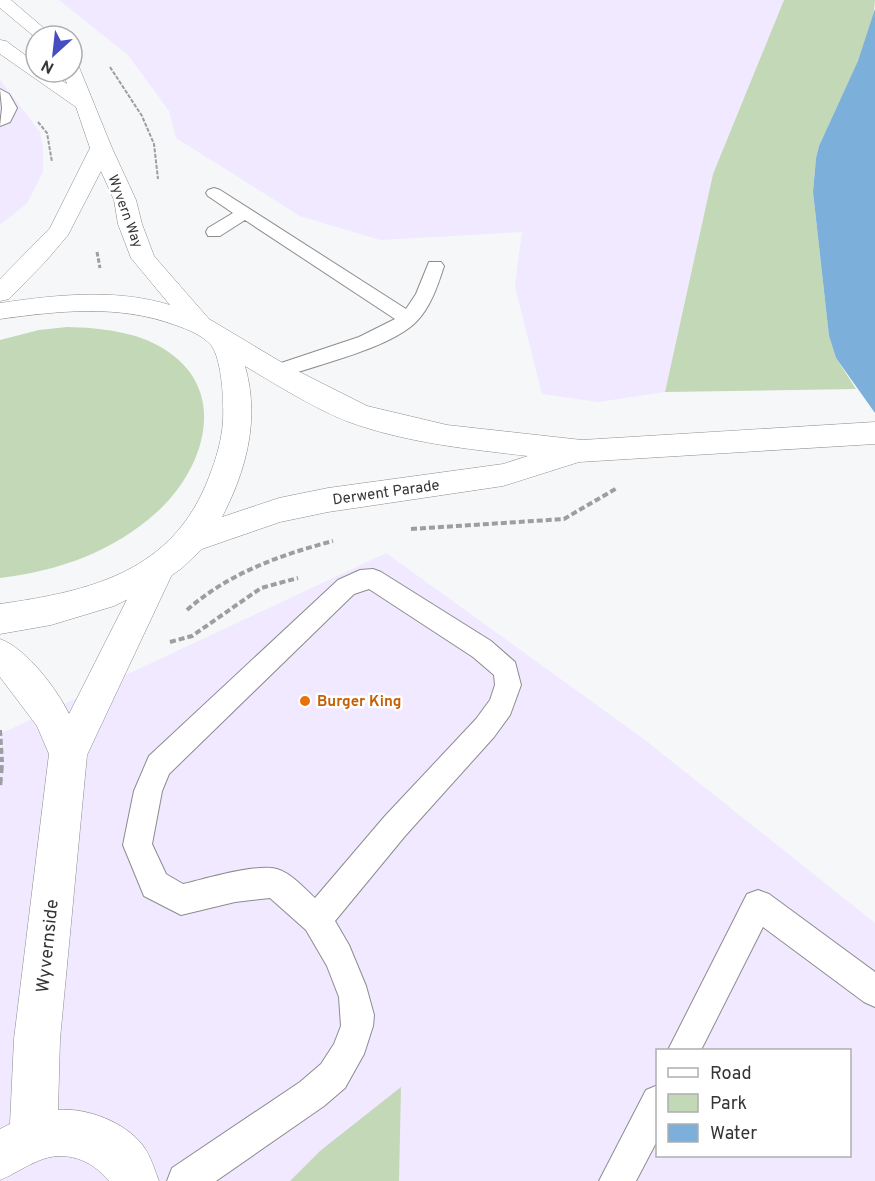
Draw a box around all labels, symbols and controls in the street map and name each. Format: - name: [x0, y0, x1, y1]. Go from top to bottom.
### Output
- north arrow: [24, 24, 84, 84]
- text: N: [38, 54, 58, 77]
- street label: Wyvern Way: [104, 173, 146, 250]
- street label: Derwent Parade: [332, 477, 441, 510]
- place label: Burger King: [317, 693, 402, 712]
- marker: Burger King: [298, 694, 312, 708]
- street label: Wyvernside: [32, 898, 65, 994]
- legend: [656, 1049, 851, 1157]
- text: Road: [710, 1063, 752, 1086]
- text: Park: [710, 1093, 747, 1116]
- text: Water: [710, 1123, 757, 1146]

